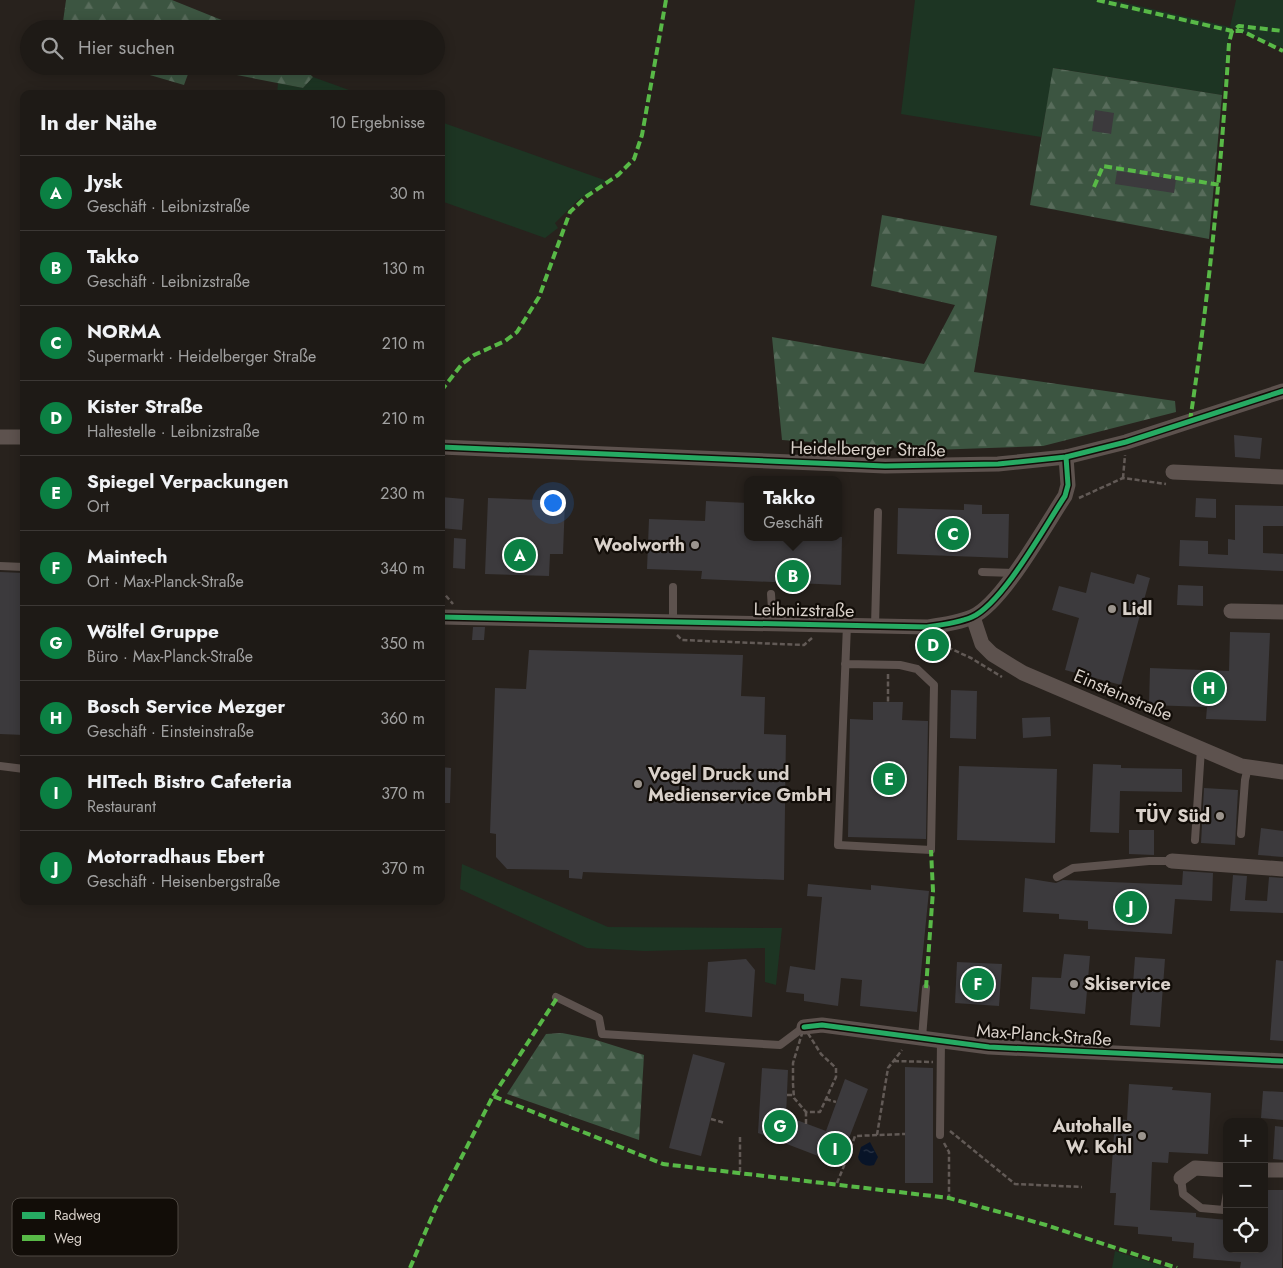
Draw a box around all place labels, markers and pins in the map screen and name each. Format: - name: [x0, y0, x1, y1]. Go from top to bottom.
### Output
- pin: C: [937, 515, 969, 553]
- place label: Woolworth: [594, 532, 685, 558]
- pin: A: [504, 536, 536, 574]
- marker: Woolworth: [689, 539, 701, 551]
- pin: B: [777, 557, 809, 595]
- place label: Lidl: [1122, 596, 1152, 622]
- marker: Lidl: [1106, 603, 1118, 615]
- pin: D: [917, 626, 949, 664]
- pin: H: [1193, 669, 1225, 707]
- pin: E: [873, 760, 905, 798]
- place label: Vogel Druck und Medienservice GmbH: [647, 761, 831, 808]
- marker: Vogel Druck und Medienservice GmbH: [632, 778, 644, 790]
- place label: TÜV Süd: [1136, 803, 1210, 829]
- marker: TÜV Süd: [1214, 810, 1226, 822]
- pin: J: [1115, 888, 1147, 926]
- pin: F: [962, 965, 994, 1003]
- place label: Skiservice: [1084, 971, 1171, 997]
- marker: Skiservice: [1068, 978, 1080, 990]
- pin: G: [764, 1107, 796, 1145]
- place label: Autohalle W. Kohl: [1051, 1113, 1132, 1160]
- pin: I: [819, 1130, 851, 1168]
- marker: Autohalle W. Kohl: [1136, 1130, 1148, 1142]

